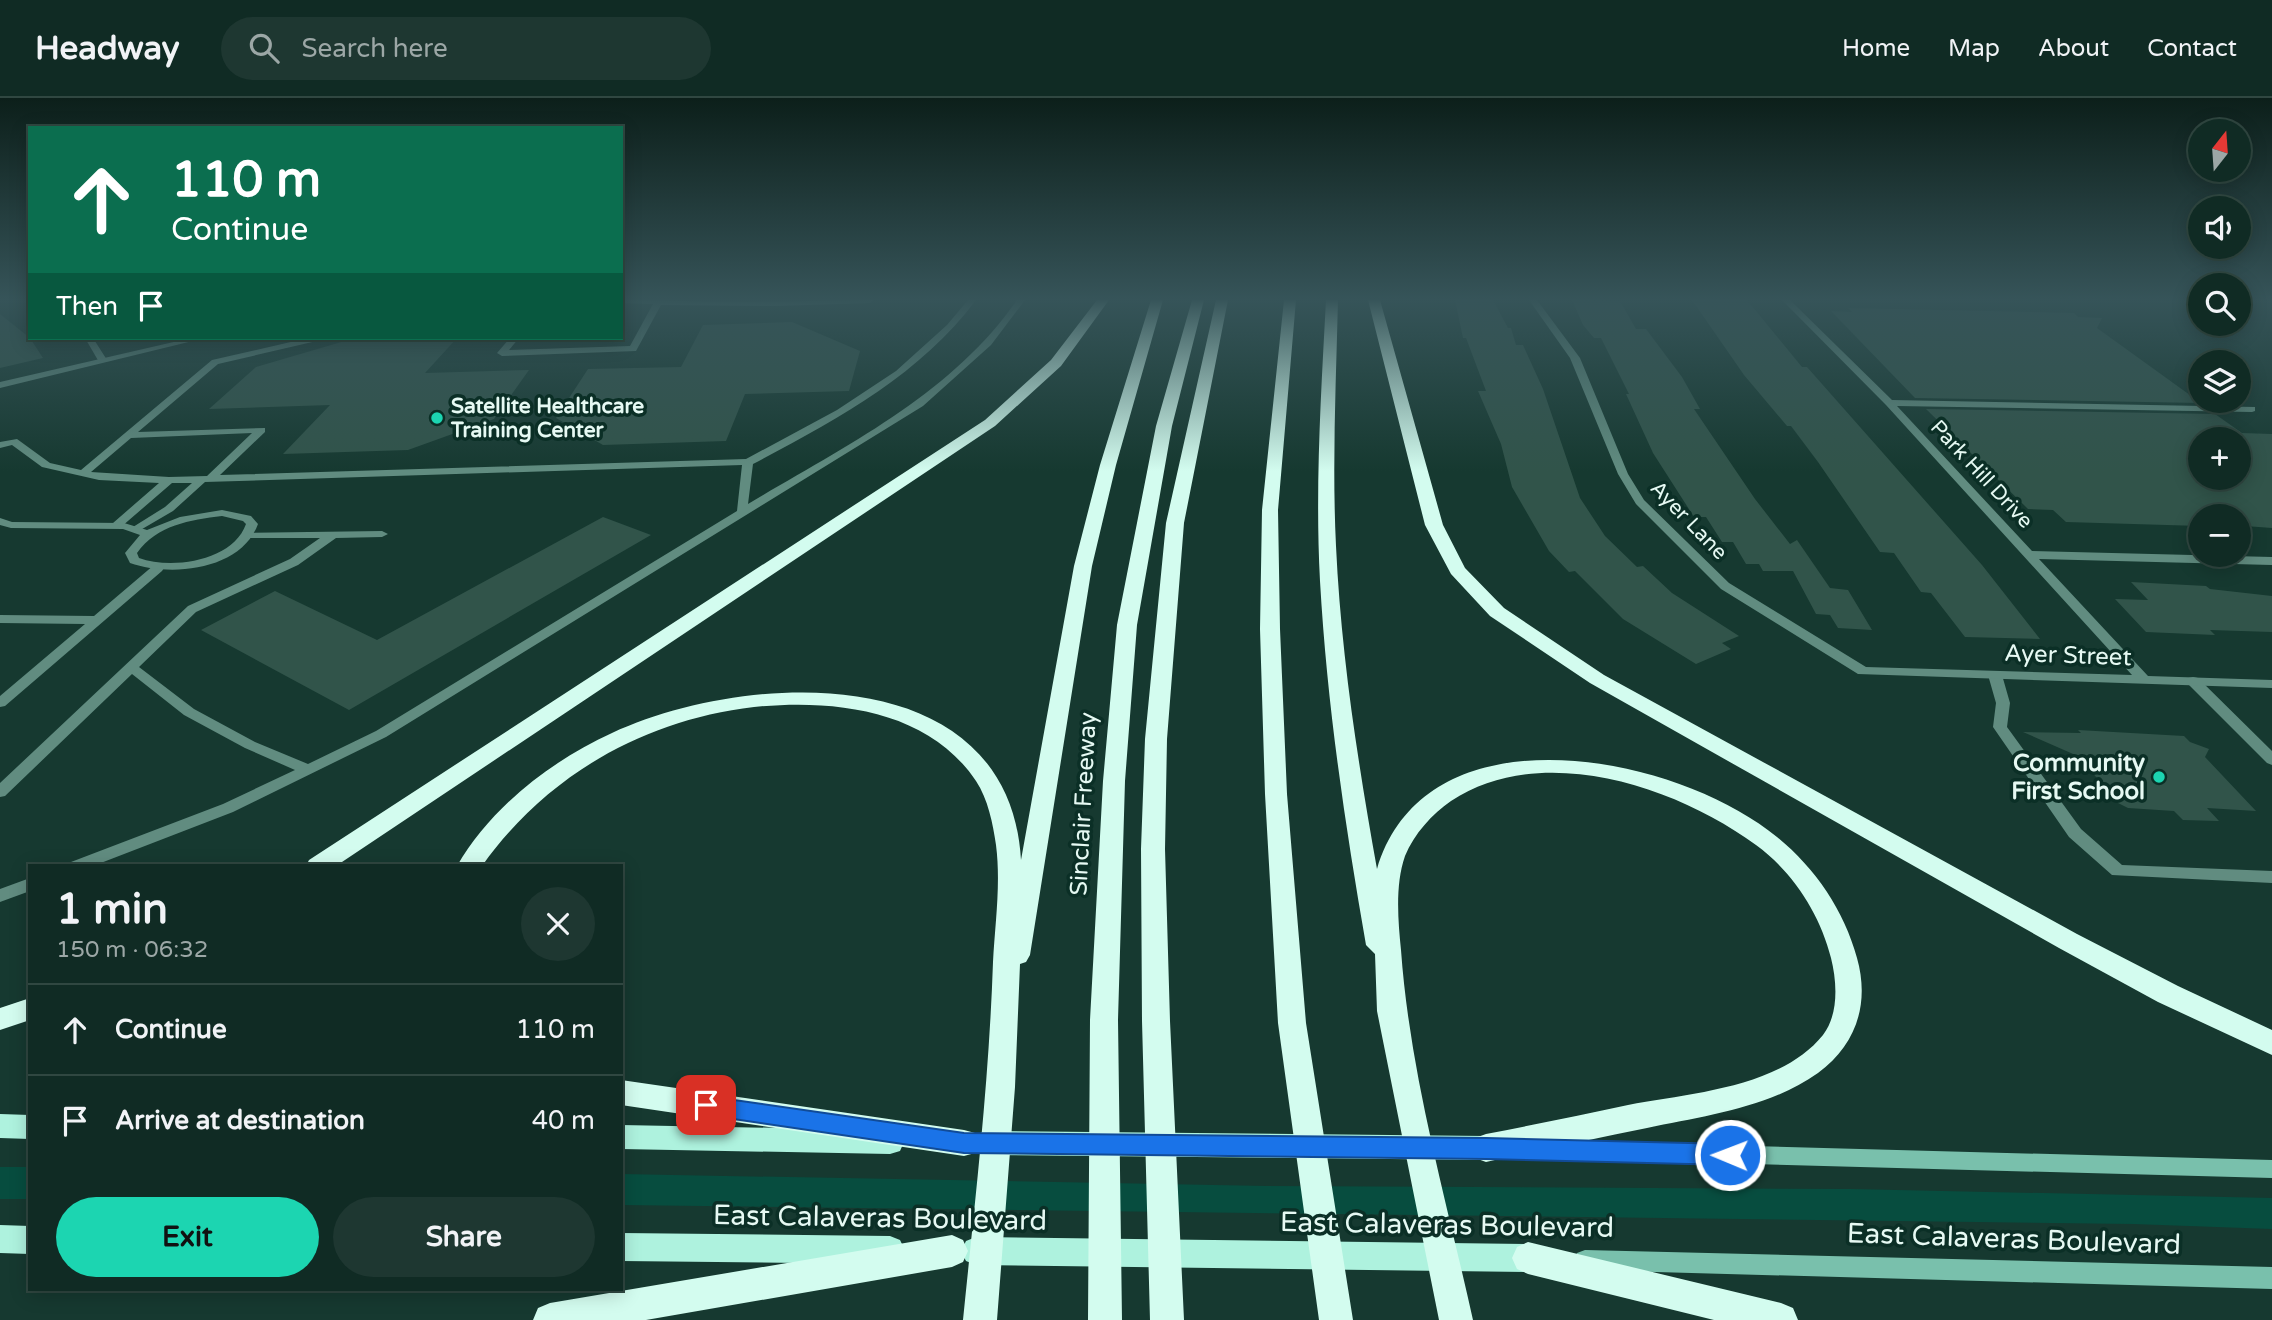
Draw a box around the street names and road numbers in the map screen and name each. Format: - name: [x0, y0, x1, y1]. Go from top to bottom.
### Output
- street label: Park Hill Drive: [1925, 415, 2038, 534]
- street label: Ayer Lane: [1645, 476, 1732, 565]
- street label: Ayer Street: [2004, 639, 2132, 672]
- street label: Sinclair Freeway: [1064, 711, 1103, 896]
- street label: East Calaveras Boulevard: [712, 1198, 1047, 1238]
- street label: East Calaveras Boulevard: [1279, 1205, 1614, 1245]
- street label: East Calaveras Boulevard: [1846, 1216, 2182, 1262]

